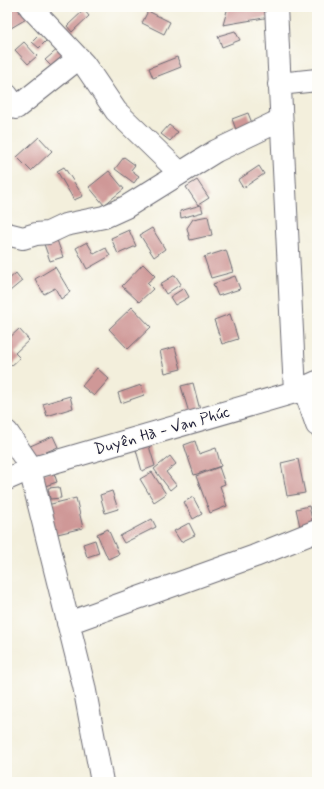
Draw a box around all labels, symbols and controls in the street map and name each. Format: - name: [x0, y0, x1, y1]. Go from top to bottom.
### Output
- street label: Duyên Hà - Vạn Phúc: [92, 402, 232, 460]

